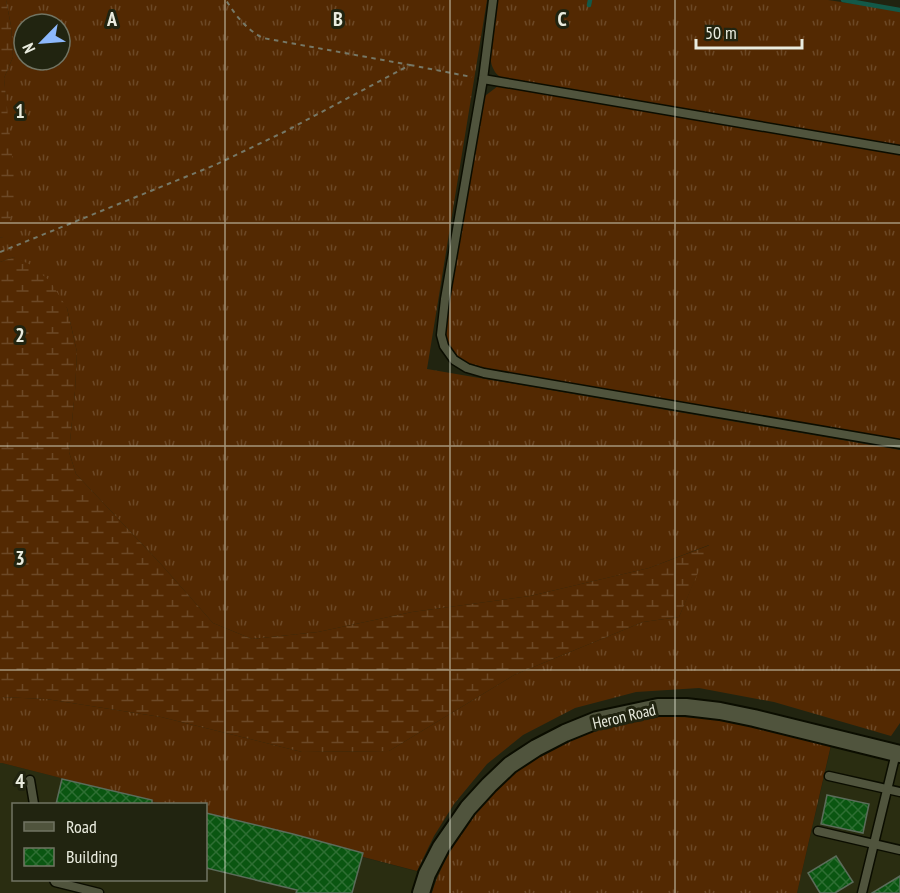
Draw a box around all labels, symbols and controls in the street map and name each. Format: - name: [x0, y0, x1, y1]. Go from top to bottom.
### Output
- text: A: [106, 6, 118, 32]
- text: B: [333, 6, 343, 32]
- text: C: [557, 6, 567, 32]
- north arrow: [12, 12, 72, 72]
- scale bar: [696, 12, 802, 50]
- text: 50 m: [705, 21, 737, 44]
- text: N: [18, 40, 39, 56]
- text: 1: [15, 98, 25, 124]
- text: 2: [15, 322, 25, 348]
- text: 3: [15, 545, 25, 571]
- street label: Heron Road: [590, 699, 658, 733]
- text: 4: [15, 768, 25, 794]
- legend: [12, 803, 207, 881]
- text: Road: [66, 815, 97, 838]
- text: Building: [66, 845, 118, 868]

